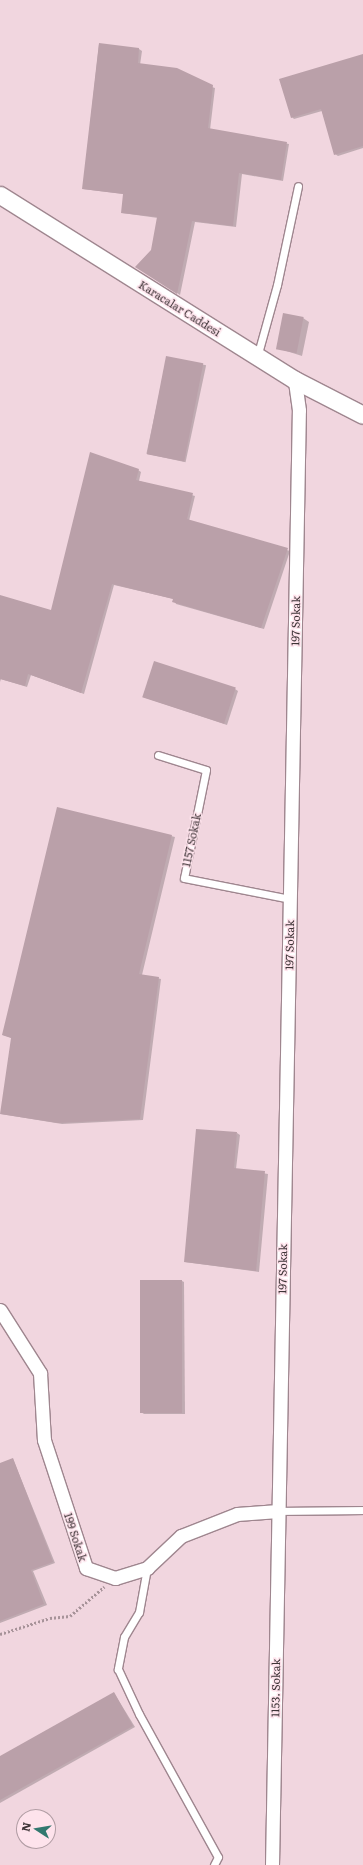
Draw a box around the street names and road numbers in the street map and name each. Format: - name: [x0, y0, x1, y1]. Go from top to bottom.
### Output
- street label: Karacalar Caddesi: [137, 277, 223, 339]
- street label: 197 Sokak: [288, 596, 302, 646]
- street label: 1157 Sokak: [179, 812, 203, 868]
- street label: 197 Sokak: [282, 920, 296, 970]
- street label: 197 Sokak: [275, 1244, 289, 1294]
- street label: 199 Sokak: [62, 1511, 90, 1563]
- street label: 1153. Sokak: [268, 1659, 282, 1717]

